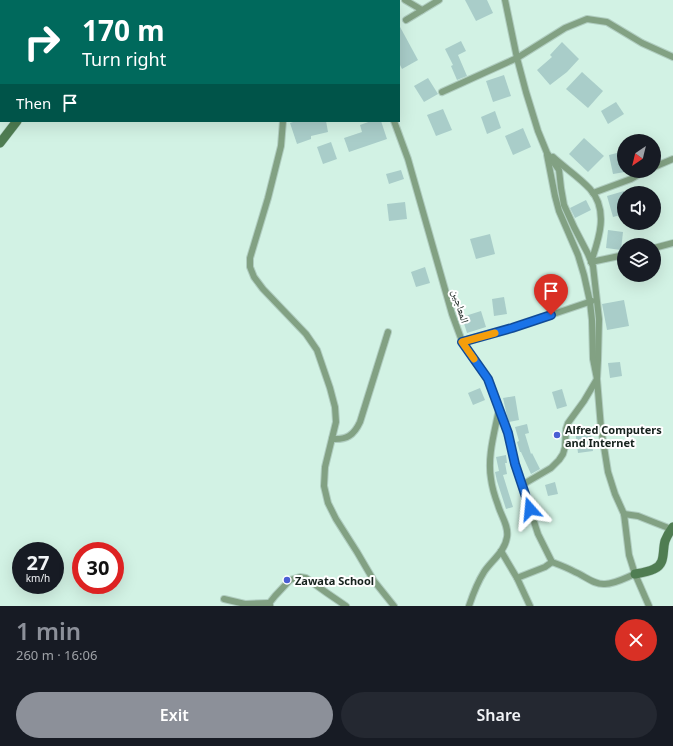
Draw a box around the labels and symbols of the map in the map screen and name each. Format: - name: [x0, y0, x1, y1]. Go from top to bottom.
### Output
- north arrow: [617, 134, 661, 178]
- pin: [534, 274, 568, 315]
- street label: المعاجين: [449, 287, 473, 325]
- place label: Alfred Computers and Internet: [565, 422, 662, 450]
- marker: Alfred Computers and Internet: [552, 430, 562, 440]
- position arrow: [509, 488, 551, 530]
- speed limit sign: 30: [72, 542, 124, 594]
- place label: Zawata School: [295, 573, 374, 588]
- marker: Zawata School: [282, 575, 292, 585]

